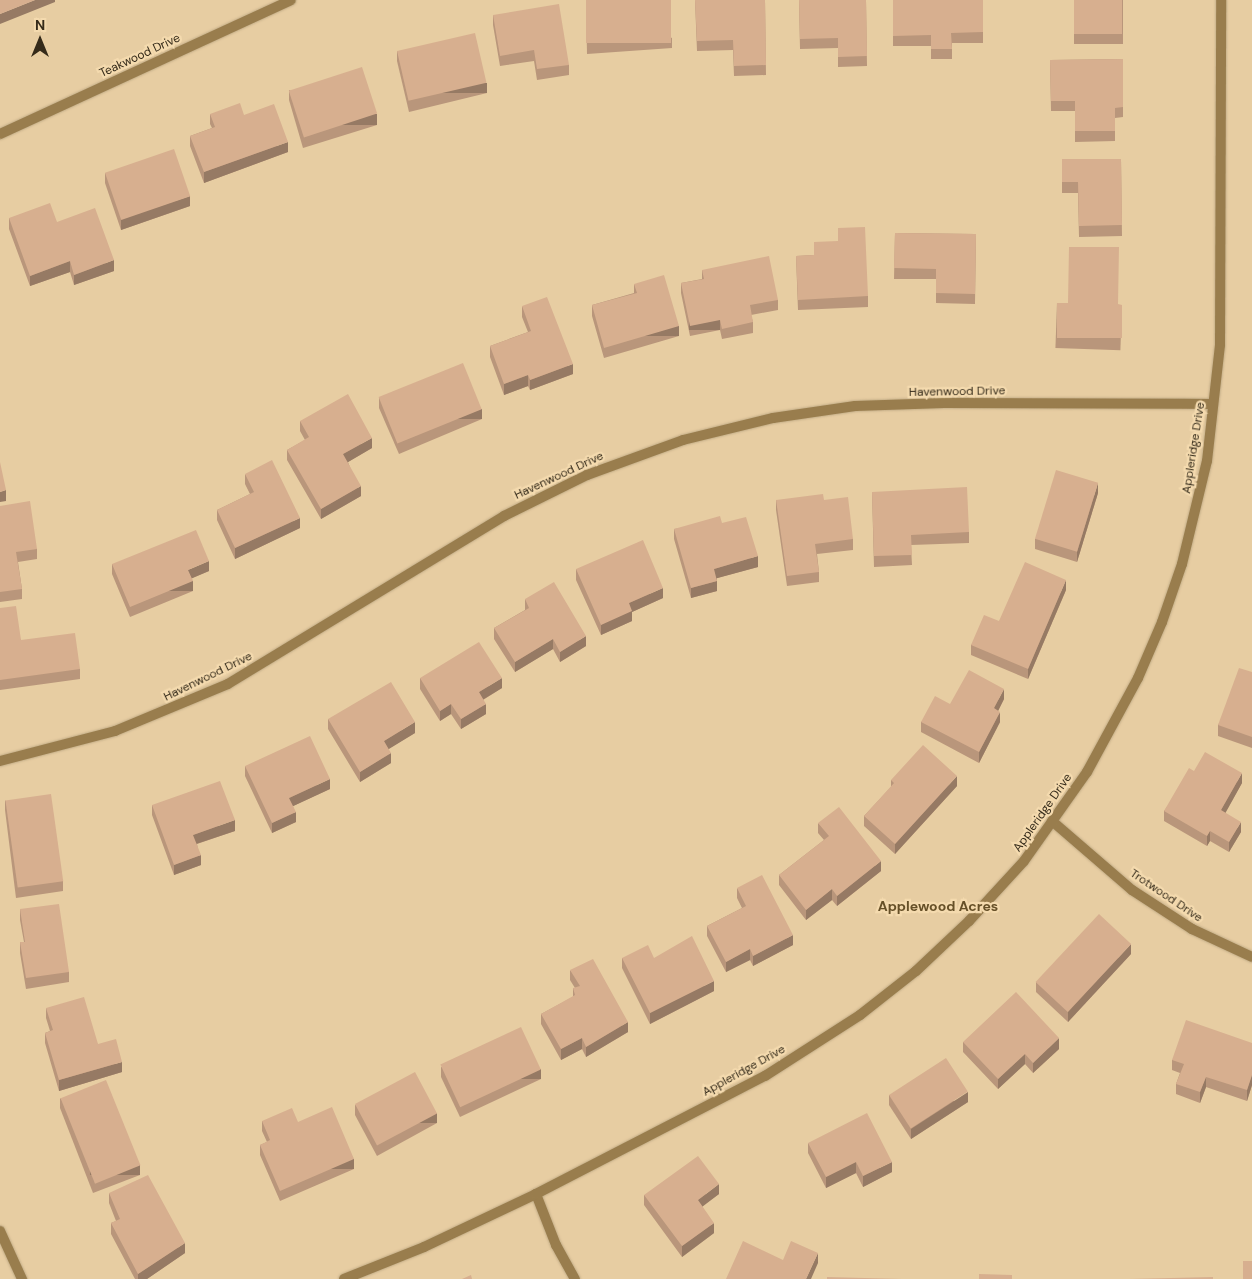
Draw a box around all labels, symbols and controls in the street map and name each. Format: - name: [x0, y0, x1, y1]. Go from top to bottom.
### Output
- north arrow: [15, 15, 65, 65]
- text: N: [35, 16, 45, 34]
- street label: Teakwood Drive: [97, 31, 183, 81]
- street label: Havenwood Drive: [909, 384, 1005, 400]
- street label: Appleridge Drive: [1180, 401, 1208, 495]
- street label: Havenwood Drive: [512, 449, 606, 503]
- street label: Havenwood Drive: [161, 649, 255, 705]
- street label: Appleridge Drive: [1011, 771, 1075, 855]
- street label: Trotwood Drive: [1127, 867, 1205, 925]
- district label: Applewood Acres: [878, 898, 998, 914]
- street label: Appleridge Drive: [700, 1042, 788, 1100]

